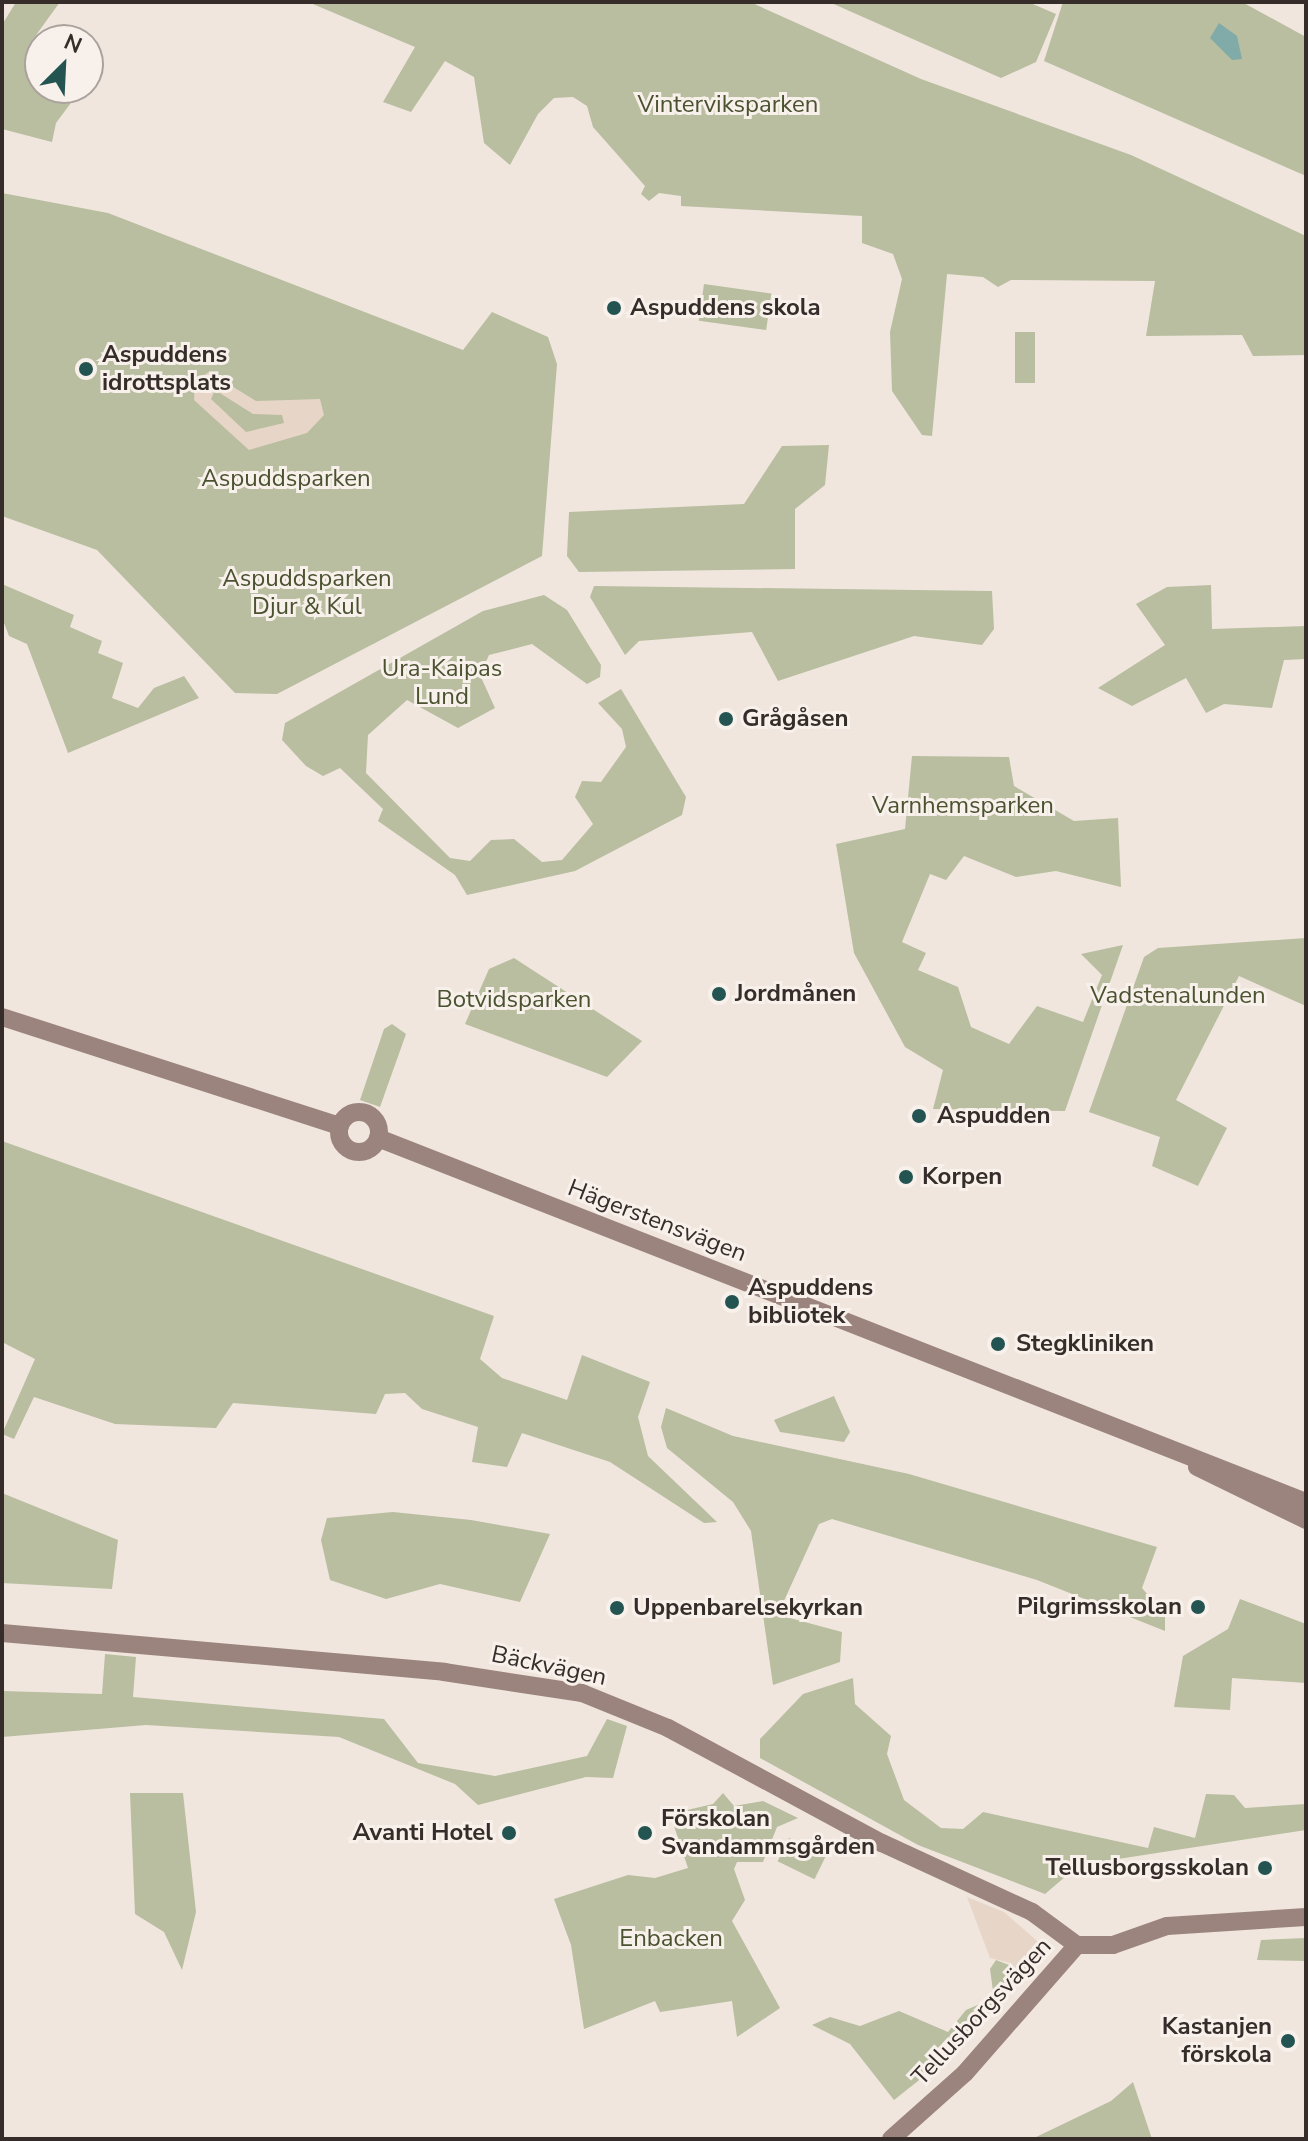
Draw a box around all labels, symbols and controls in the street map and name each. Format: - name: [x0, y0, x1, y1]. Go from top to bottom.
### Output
- north arrow: [24, 24, 104, 104]
- text: N: [59, 27, 87, 61]
- park label: Vinterviksparken: [638, 91, 818, 119]
- place label: Aspuddens skola: [630, 294, 821, 322]
- marker: Aspuddens skola: [605, 299, 623, 317]
- place label: Aspuddens idrottsplats: [102, 341, 231, 397]
- marker: Aspuddens idrottsplats: [77, 360, 95, 378]
- park label: Aspuddsparken: [201, 465, 371, 493]
- park label: Aspuddsparken Djur & Kul: [222, 565, 392, 621]
- park label: Ura-Kaipas Lund: [382, 655, 502, 711]
- place label: Grågåsen: [742, 705, 848, 733]
- marker: Grågåsen: [717, 710, 735, 728]
- park label: Varnhemsparken: [872, 792, 1054, 820]
- place label: Jordmånen: [735, 980, 856, 1008]
- park label: Vadstenalunden: [1090, 982, 1266, 1010]
- marker: Jordmånen: [710, 985, 728, 1003]
- park label: Botvidsparken: [437, 986, 591, 1014]
- place label: Aspudden: [937, 1102, 1051, 1130]
- marker: Aspudden: [908, 1105, 930, 1127]
- place label: Korpen: [922, 1163, 1002, 1191]
- marker: Korpen: [897, 1168, 915, 1186]
- street label: Hägerstensvägen: [564, 1174, 750, 1268]
- place label: Aspuddens bibliotek: [748, 1274, 873, 1330]
- marker: Aspuddens bibliotek: [723, 1293, 741, 1311]
- place label: Stegkliniken: [1016, 1330, 1154, 1358]
- marker: Stegkliniken: [987, 1333, 1009, 1355]
- place label: Pilgrimsskolan: [1017, 1593, 1182, 1621]
- place label: Uppenbarelsekyrkan: [633, 1594, 863, 1622]
- marker: Pilgrimsskolan: [1189, 1598, 1207, 1616]
- marker: Uppenbarelsekyrkan: [608, 1599, 626, 1617]
- street label: Bäckvägen: [489, 1640, 609, 1692]
- place label: Förskolan Svandammsgården: [661, 1805, 875, 1861]
- place label: Avanti Hotel: [352, 1819, 493, 1847]
- marker: Avanti Hotel: [500, 1824, 518, 1842]
- marker: Förskolan Svandammsgården: [636, 1824, 654, 1842]
- place label: Tellusborgsskolan: [1045, 1854, 1249, 1882]
- marker: Tellusborgsskolan: [1256, 1859, 1274, 1877]
- park label: Enbacken: [619, 1925, 723, 1953]
- street label: Tellusborgsvägen: [906, 1932, 1058, 2092]
- place label: Kastanjen förskola: [1162, 2013, 1272, 2069]
- marker: Kastanjen förskola: [1279, 2032, 1297, 2050]

